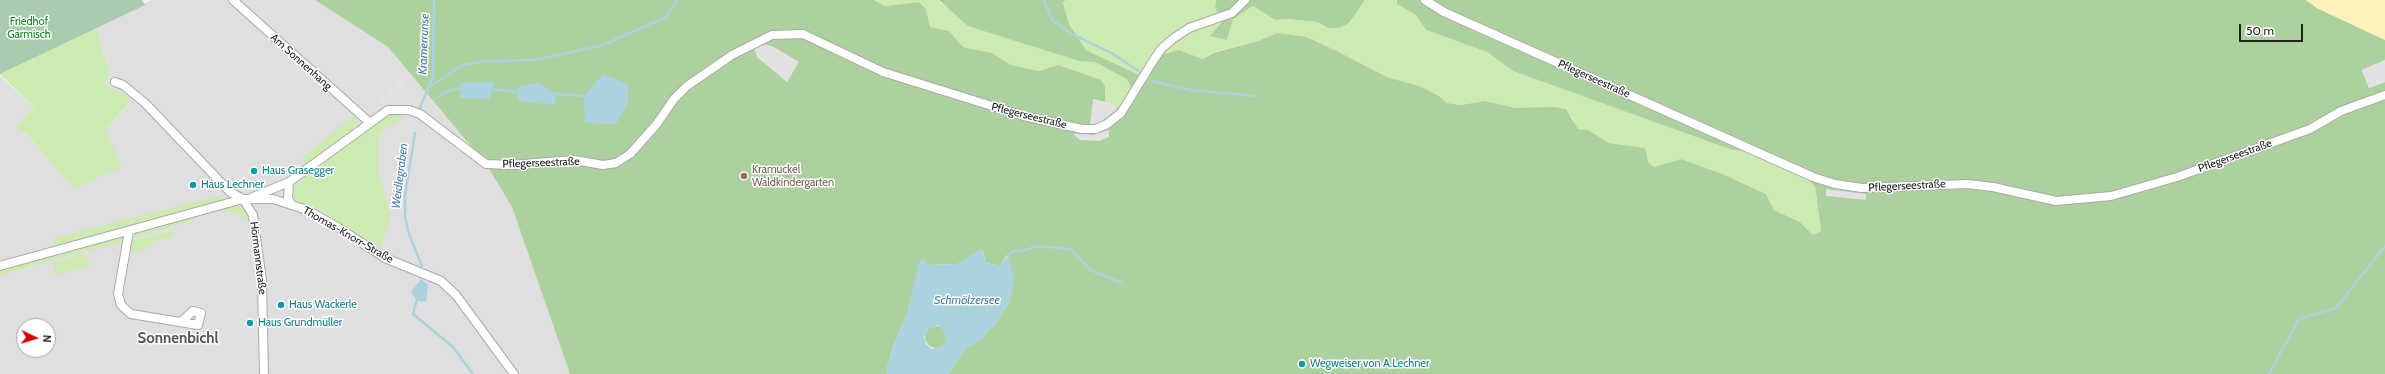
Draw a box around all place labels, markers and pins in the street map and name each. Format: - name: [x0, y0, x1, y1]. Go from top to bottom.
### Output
- place label: Kramuckel Waldkindergarten: [752, 163, 834, 189]
- place label: Haus Grasegger: [262, 164, 334, 178]
- marker: Haus Grasegger: [249, 166, 259, 176]
- marker: Kramuckel Waldkindergarten: [739, 171, 749, 181]
- place label: Haus Lechner: [201, 178, 264, 192]
- marker: Haus Lechner: [188, 180, 198, 190]
- place label: Haus Wackerle: [289, 298, 357, 312]
- marker: Haus Wackerle: [276, 300, 286, 310]
- place label: Haus Grundmüller: [258, 316, 342, 330]
- marker: Haus Grundmüller: [245, 318, 255, 328]
- place label: Wegweiser von A.Lechner: [1310, 357, 1429, 371]
- marker: Wegweiser von A.Lechner: [1297, 359, 1307, 369]

